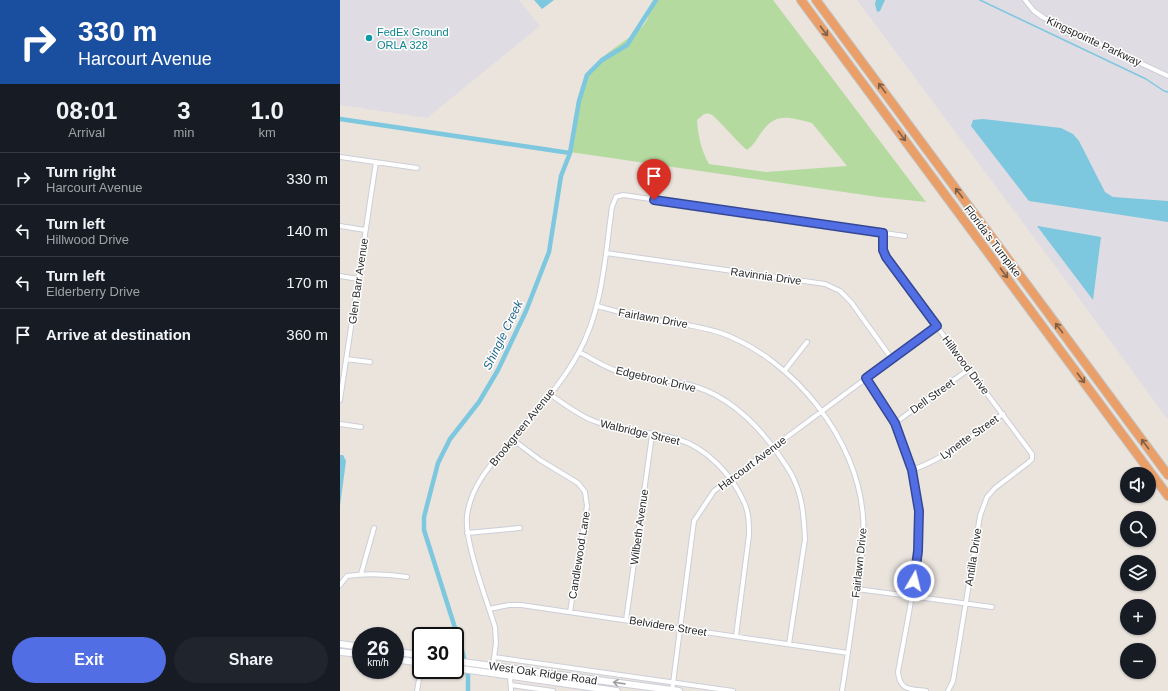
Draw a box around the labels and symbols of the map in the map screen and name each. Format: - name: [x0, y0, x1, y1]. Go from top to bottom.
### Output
- street label: Kingspointe Parkway: [1045, 14, 1144, 68]
- place label: FedEx Ground ORLA 328: [377, 26, 449, 51]
- one-way arrow: [820, 26, 828, 37]
- marker: FedEx Ground ORLA 328: [364, 33, 374, 43]
- one-way arrow: [878, 83, 886, 94]
- one-way arrow: [898, 130, 906, 141]
- pin: [637, 159, 671, 200]
- one-way arrow: [955, 187, 963, 198]
- street label: Florida's Turnpike: [962, 203, 1024, 279]
- street label: Glen Barr Avenue: [346, 237, 370, 325]
- street label: Ravinnia Drive: [730, 265, 802, 287]
- one-way arrow: [999, 268, 1008, 279]
- water label: Shingle Creek: [480, 297, 526, 372]
- street label: Fairlawn Drive: [617, 306, 689, 330]
- one-way arrow: [1055, 322, 1063, 333]
- street label: Hillwood Drive: [940, 333, 992, 397]
- street label: Edgebrook Drive: [615, 364, 697, 394]
- one-way arrow: [1077, 372, 1085, 383]
- street label: Dell Street: [908, 376, 956, 416]
- street label: Brookgreen Avenue: [487, 386, 557, 468]
- street label: Lynette Street: [938, 413, 1000, 461]
- street label: Walbridge Street: [599, 417, 681, 447]
- street label: Harcourt Avenue: [716, 434, 788, 492]
- one-way arrow: [1141, 438, 1149, 449]
- street label: Wilbeth Avenue: [628, 488, 650, 566]
- street label: Candlewood Lane: [566, 510, 592, 600]
- street label: Fairlawn Drive: [849, 527, 869, 599]
- street label: Antilla Drive: [962, 527, 984, 587]
- position arrow: [893, 560, 935, 602]
- street label: Belvidere Street: [628, 614, 708, 638]
- speed limit sign: 30: [412, 627, 464, 679]
- street label: West Oak Ridge Road: [488, 659, 598, 687]
- one-way arrow: [613, 679, 626, 687]

